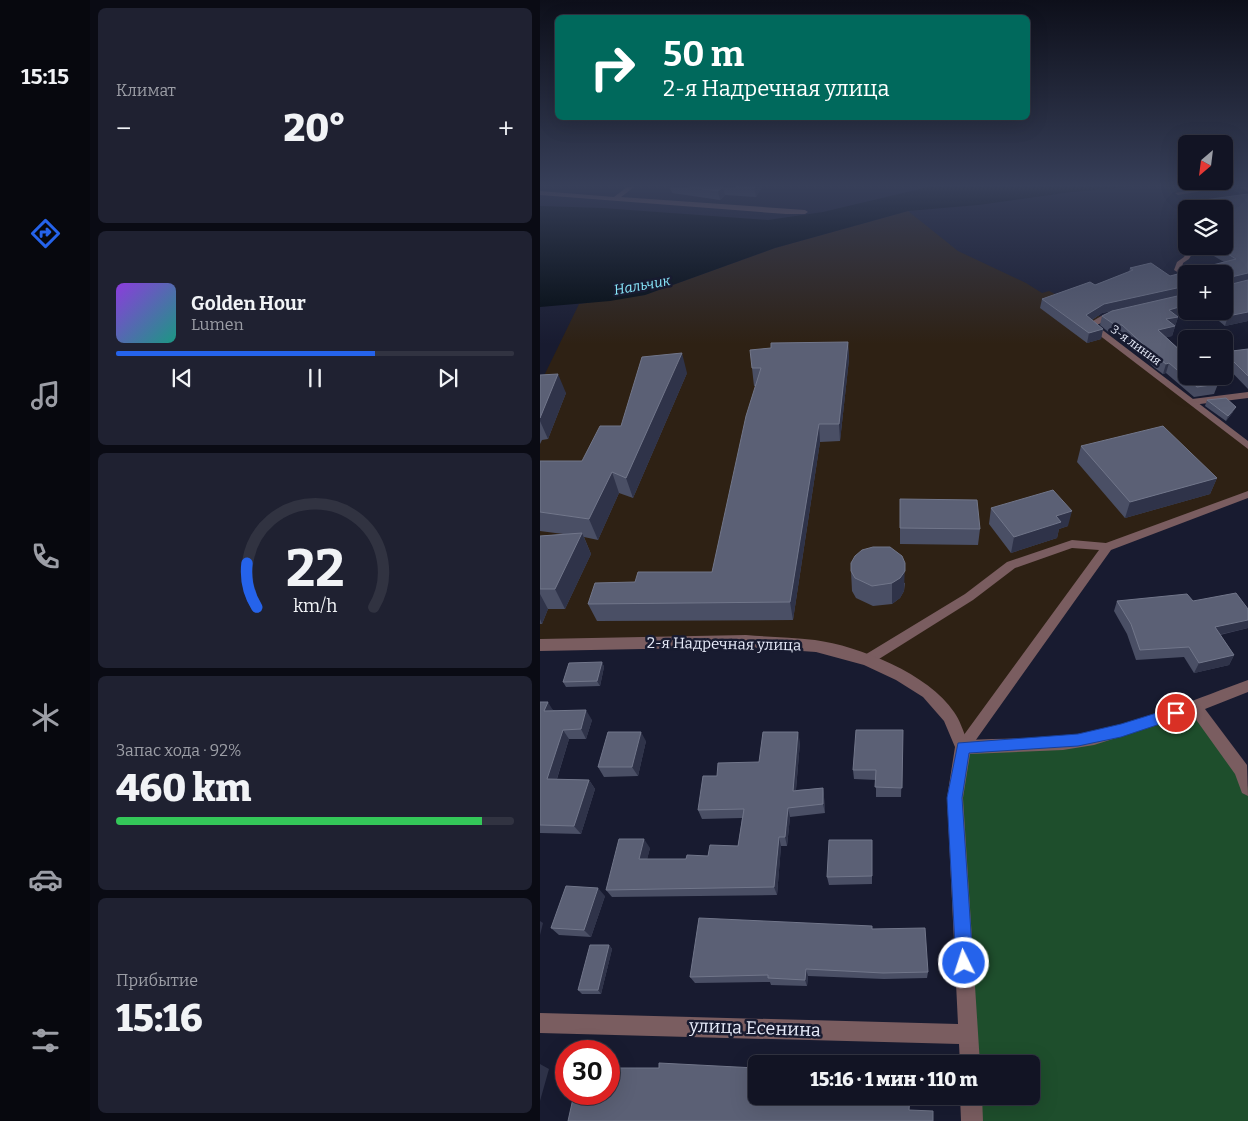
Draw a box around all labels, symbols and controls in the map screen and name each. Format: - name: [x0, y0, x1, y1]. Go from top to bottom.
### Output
- text: 50 m: [663, 33, 744, 75]
- icon: right: [580, 35, 645, 100]
- text: 15:15: [21, 63, 69, 90]
- text: 2-я Надречная улица: [663, 75, 890, 102]
- text: Климат: [116, 81, 176, 100]
- text: 20°: [284, 105, 346, 151]
- text: −: [116, 112, 131, 145]
- text: +: [498, 112, 514, 145]
- north arrow: [1178, 135, 1232, 190]
- map controls: [1178, 135, 1233, 385]
- button: layers: [1178, 200, 1233, 255]
- icon: directions: [28, 216, 63, 251]
- button: +: [1178, 265, 1233, 320]
- water label: Нальчик: [613, 272, 672, 299]
- text: Golden Hour: [191, 292, 306, 315]
- text: Lumen: [191, 315, 244, 334]
- street label: 3-я линия: [1108, 322, 1164, 368]
- button: −: [1178, 330, 1233, 385]
- icon: previous: [168, 364, 196, 392]
- icon: pause: [301, 364, 329, 392]
- icon: next: [434, 364, 462, 392]
- icon: music: [28, 378, 63, 413]
- text: 22: [286, 537, 344, 600]
- icon: phone: [28, 539, 63, 574]
- text: km/h: [293, 595, 337, 617]
- street label: 2-я Надречная улица: [647, 634, 801, 654]
- pin: [1155, 692, 1197, 734]
- icon: arrive: [1162, 699, 1190, 727]
- icon: climate: [28, 700, 63, 735]
- text: Запас хода · 92%: [116, 741, 242, 760]
- text: 460 km: [116, 765, 251, 811]
- icon: car: [28, 862, 63, 897]
- position arrow: [937, 936, 989, 988]
- text: Прибытие: [116, 971, 198, 990]
- text: 15:16: [116, 995, 203, 1041]
- street label: улица Есенина: [688, 1015, 821, 1041]
- icon: filters: [28, 1023, 63, 1058]
- speed limit sign: 30: [555, 1040, 620, 1105]
- text: 15:16 · 1 мин · 110 m: [810, 1068, 978, 1091]

